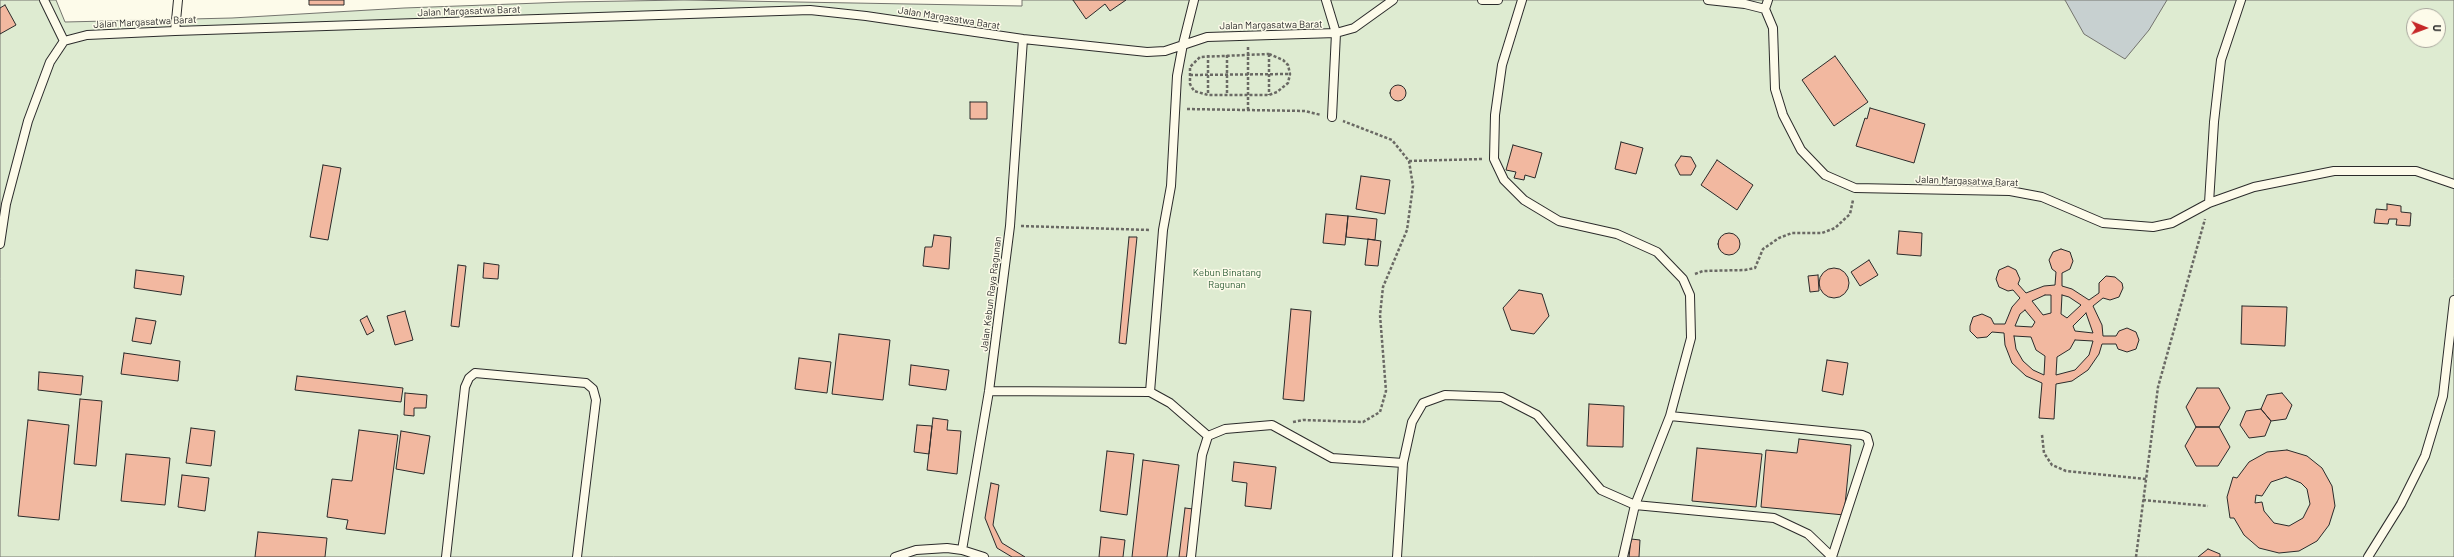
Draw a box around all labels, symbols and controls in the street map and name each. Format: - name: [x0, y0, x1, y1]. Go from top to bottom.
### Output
- street label: Jalan Margasatwa Barat: [417, 3, 521, 19]
- street label: Jalan Margasatwa Barat: [897, 4, 1001, 32]
- north arrow: [2406, 8, 2446, 48]
- street label: Jalan Margasatwa Barat: [93, 13, 197, 31]
- street label: Jalan Margasatwa Barat: [1219, 18, 1323, 32]
- text: U: [2431, 25, 2444, 32]
- street label: Jalan Margasatwa Barat: [1915, 173, 2019, 189]
- street label: Jalan Kebun Raya Ragunan: [978, 236, 1004, 352]
- park label: Kebun Binatang Ragunan: [1193, 267, 1261, 290]

